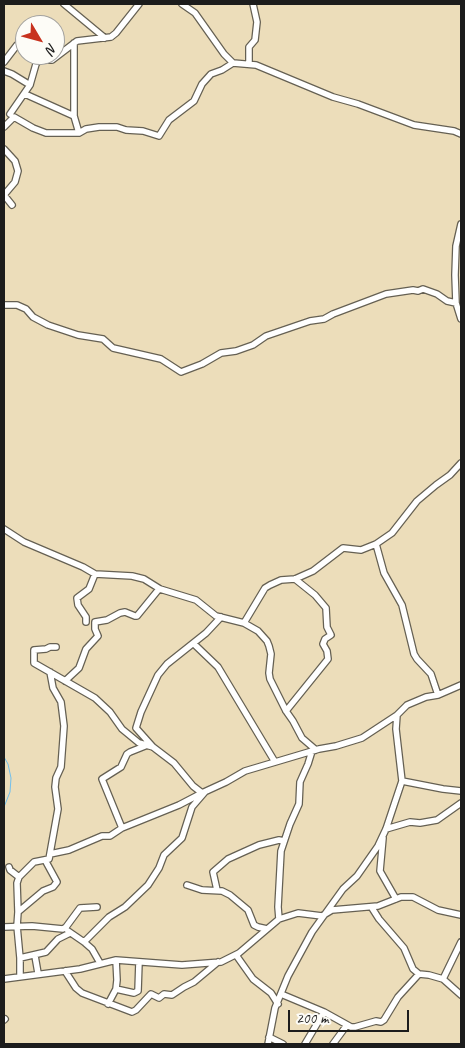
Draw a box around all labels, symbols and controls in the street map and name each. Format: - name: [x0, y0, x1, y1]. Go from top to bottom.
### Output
- north arrow: [15, 15, 65, 65]
- text: N: [42, 40, 61, 57]
- scale bar: [290, 1000, 411, 1032]
- text: 200 m: [296, 1009, 328, 1028]

